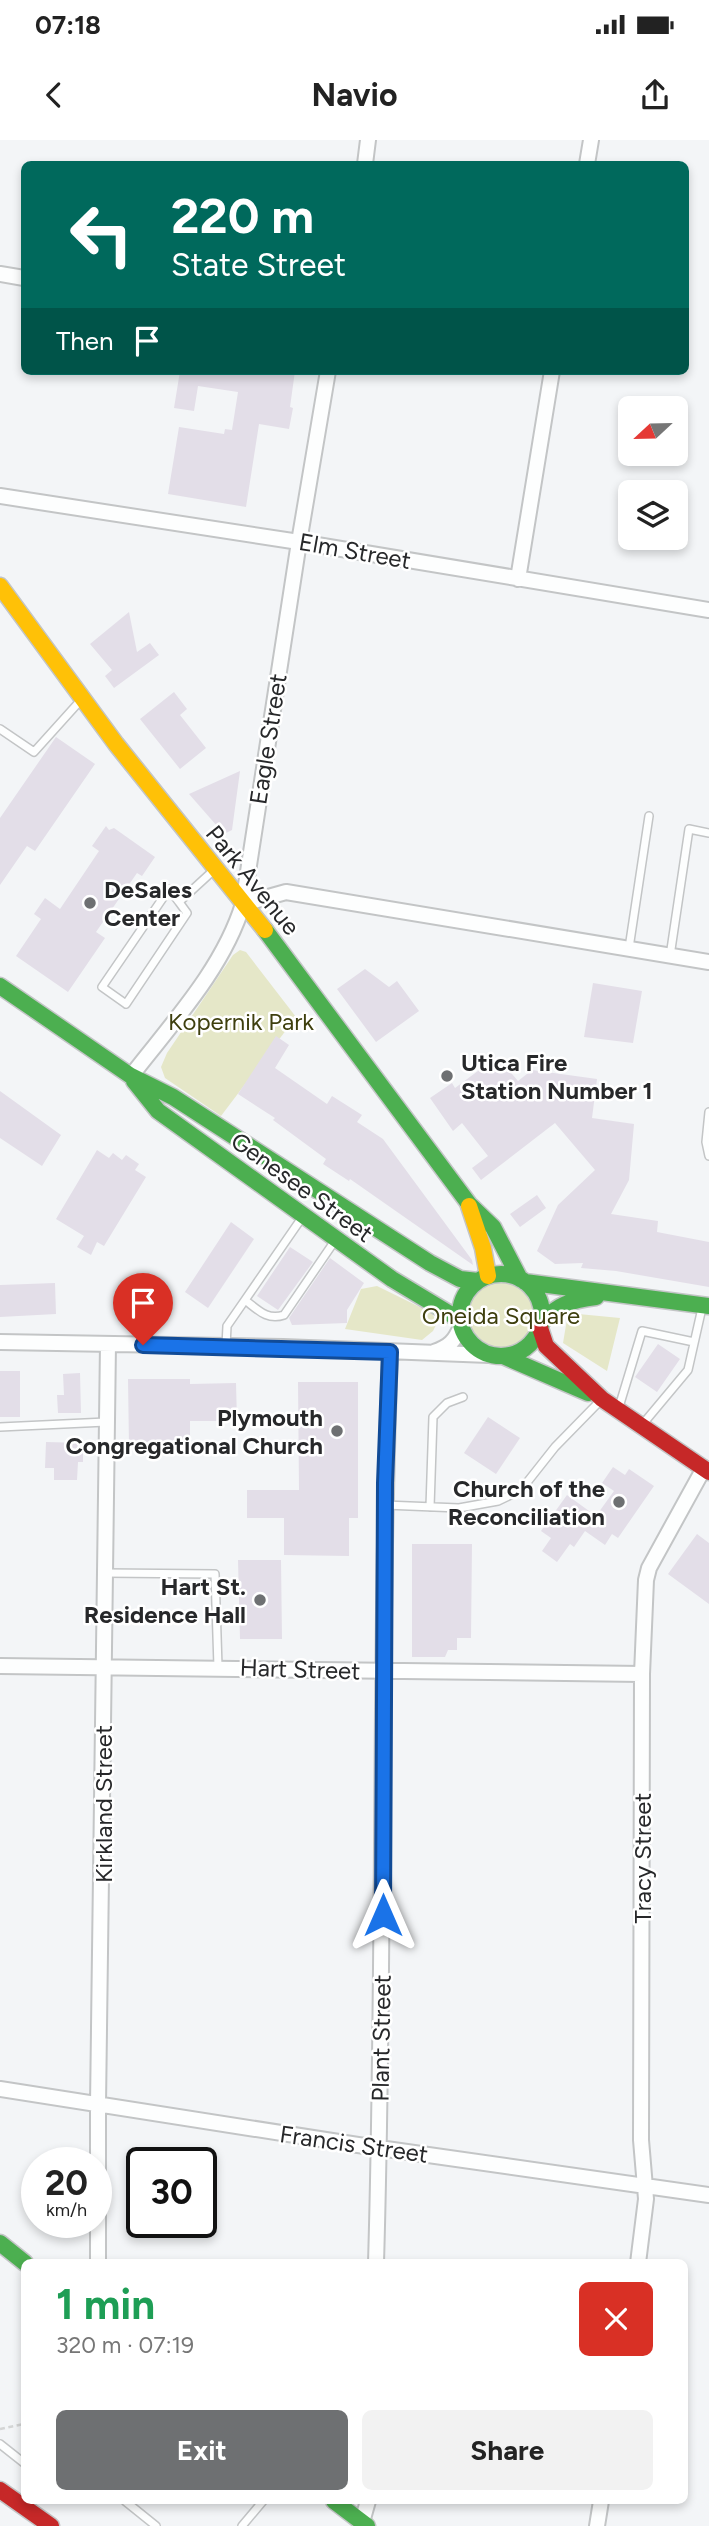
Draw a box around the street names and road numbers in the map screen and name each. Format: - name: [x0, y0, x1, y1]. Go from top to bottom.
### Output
- street label: Elm Street: [297, 527, 413, 575]
- street label: Eagle Street: [243, 672, 293, 806]
- street label: Park Avenue: [200, 819, 306, 941]
- street label: Genesee Street: [225, 1126, 379, 1248]
- street label: Hart Street: [239, 1652, 361, 1686]
- street label: Kirkland Street: [89, 1725, 118, 1883]
- street label: Tracy Street: [628, 1793, 657, 1923]
- street label: Plant Street: [365, 1974, 397, 2102]
- street label: Francis Street: [278, 2119, 430, 2169]

